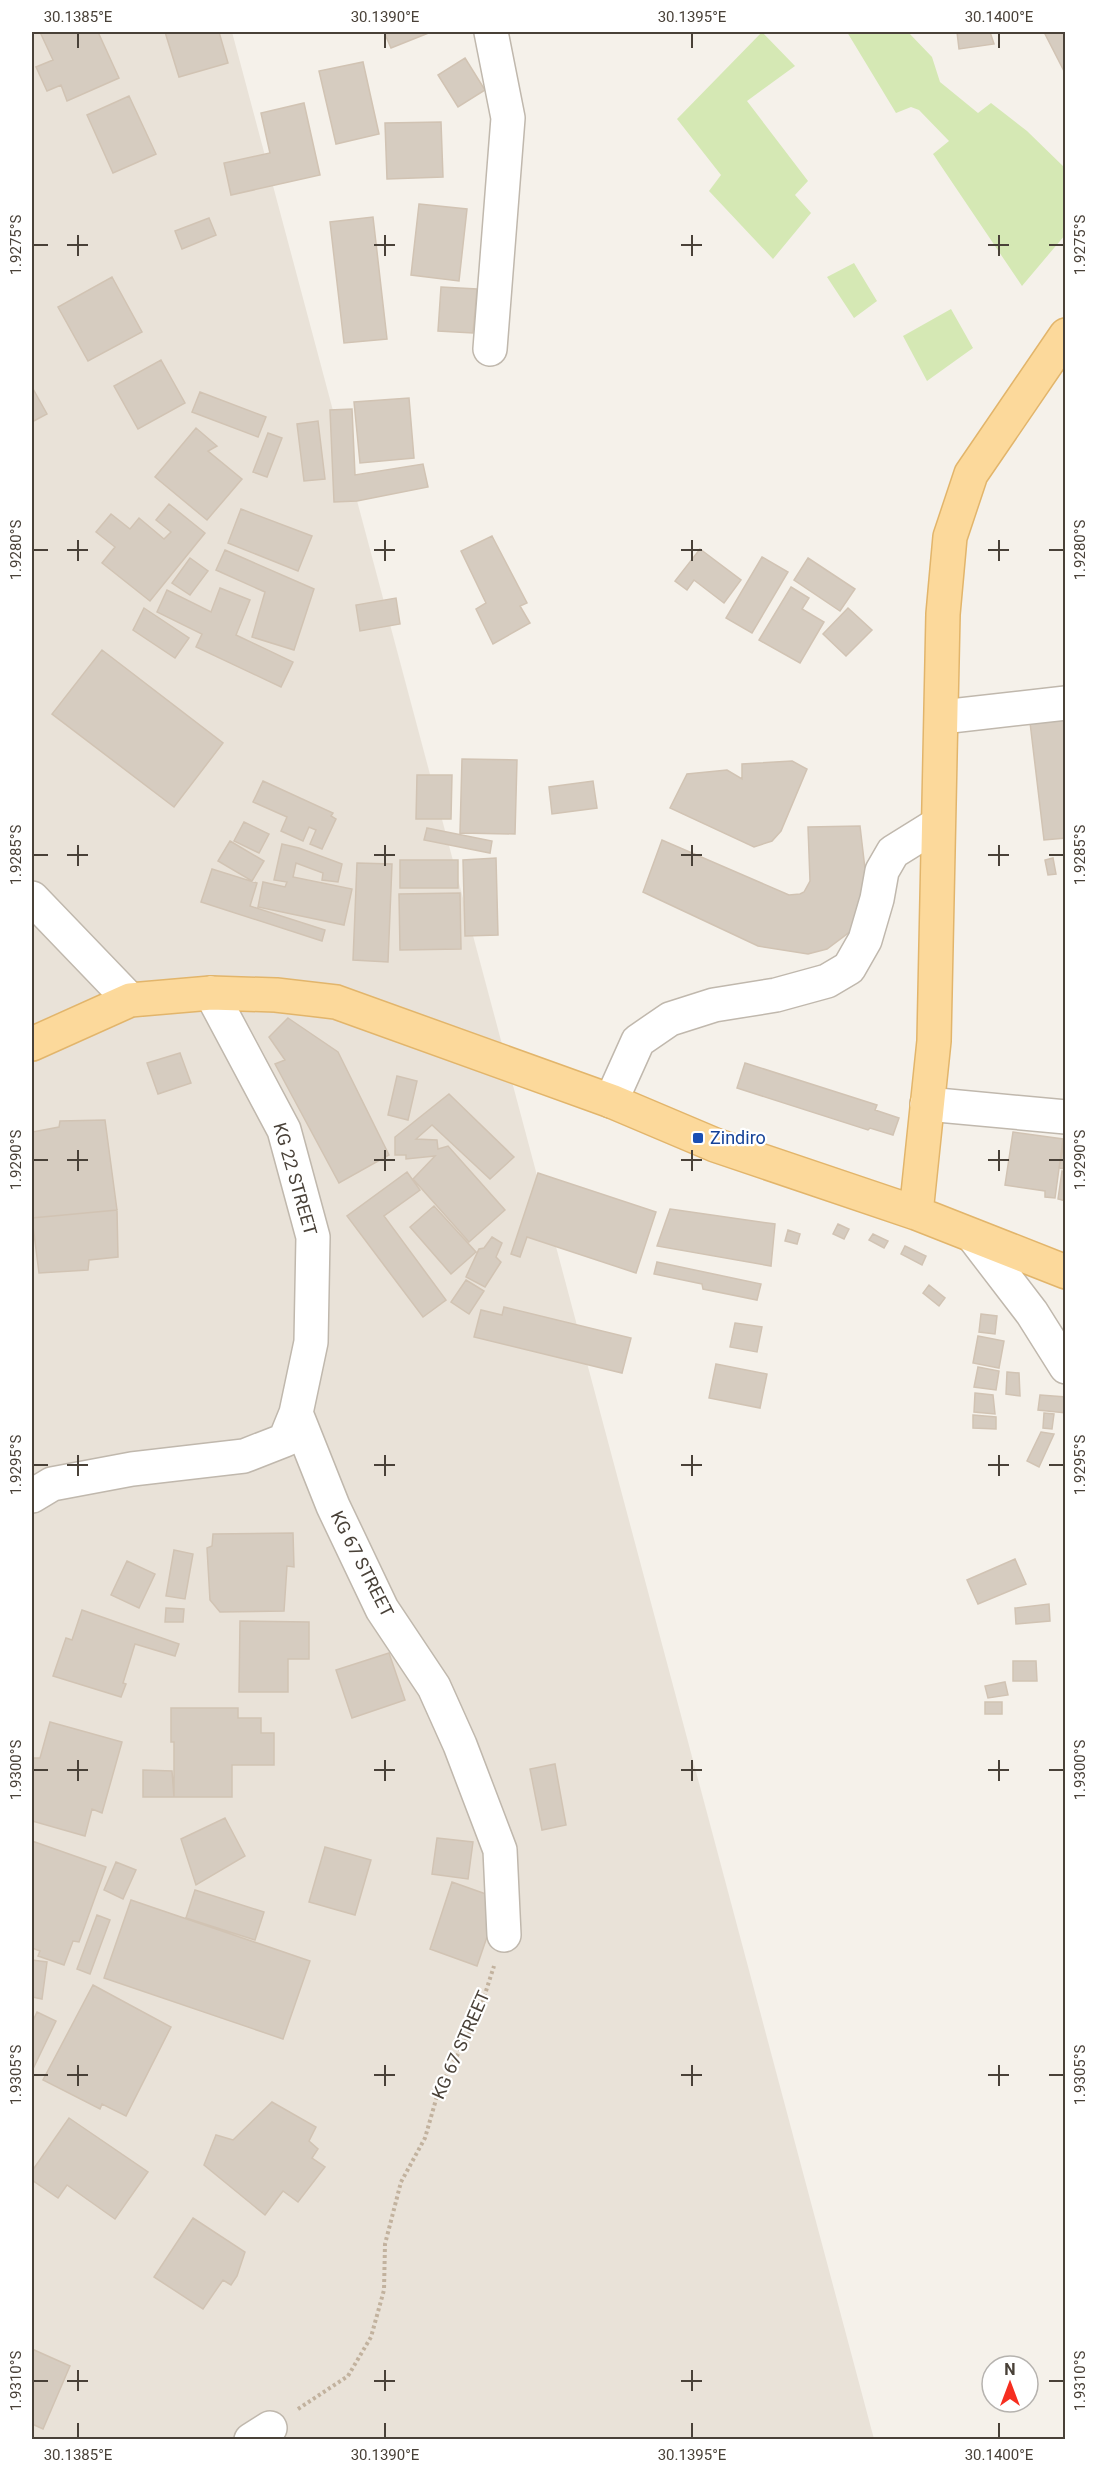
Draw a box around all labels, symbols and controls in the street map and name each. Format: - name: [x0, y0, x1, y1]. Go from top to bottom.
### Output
- text: 30.1385°E: [44, 8, 113, 26]
- text: 30.1390°E: [351, 8, 420, 26]
- text: 30.1395°E: [658, 8, 727, 26]
- text: 30.1400°E: [965, 8, 1034, 26]
- text: 1.9275°S: [7, 215, 25, 275]
- text: 1.9275°S: [1071, 215, 1089, 275]
- text: 1.9280°S: [7, 520, 25, 580]
- text: 1.9280°S: [1071, 520, 1089, 580]
- text: 1.9285°S: [7, 825, 25, 885]
- text: 1.9285°S: [1071, 825, 1089, 885]
- street label: KG 22 STREET: [269, 1120, 322, 1238]
- place label: Zindiro: [710, 1127, 766, 1148]
- text: 1.9290°S: [7, 1130, 25, 1190]
- text: 1.9290°S: [1071, 1130, 1089, 1190]
- marker: Zindiro: [691, 1131, 705, 1145]
- text: 1.9295°S: [7, 1435, 25, 1495]
- text: 1.9295°S: [1071, 1435, 1089, 1495]
- street label: KG 67 STREET: [327, 1507, 398, 1621]
- text: 1.9300°S: [7, 1740, 25, 1800]
- text: 1.9300°S: [1071, 1740, 1089, 1800]
- street label: KG 67 STREET: [427, 1987, 494, 2102]
- text: 1.9305°S: [7, 2045, 25, 2105]
- text: 1.9305°S: [1071, 2045, 1089, 2105]
- text: 1.9310°S: [7, 2351, 25, 2411]
- text: 1.9310°S: [1071, 2351, 1089, 2411]
- north arrow: [980, 2354, 1040, 2414]
- text: N: [1004, 2360, 1016, 2379]
- text: 30.1385°E: [44, 2446, 113, 2464]
- text: 30.1390°E: [351, 2446, 420, 2464]
- text: 30.1395°E: [658, 2446, 727, 2464]
- text: 30.1400°E: [965, 2446, 1034, 2464]

